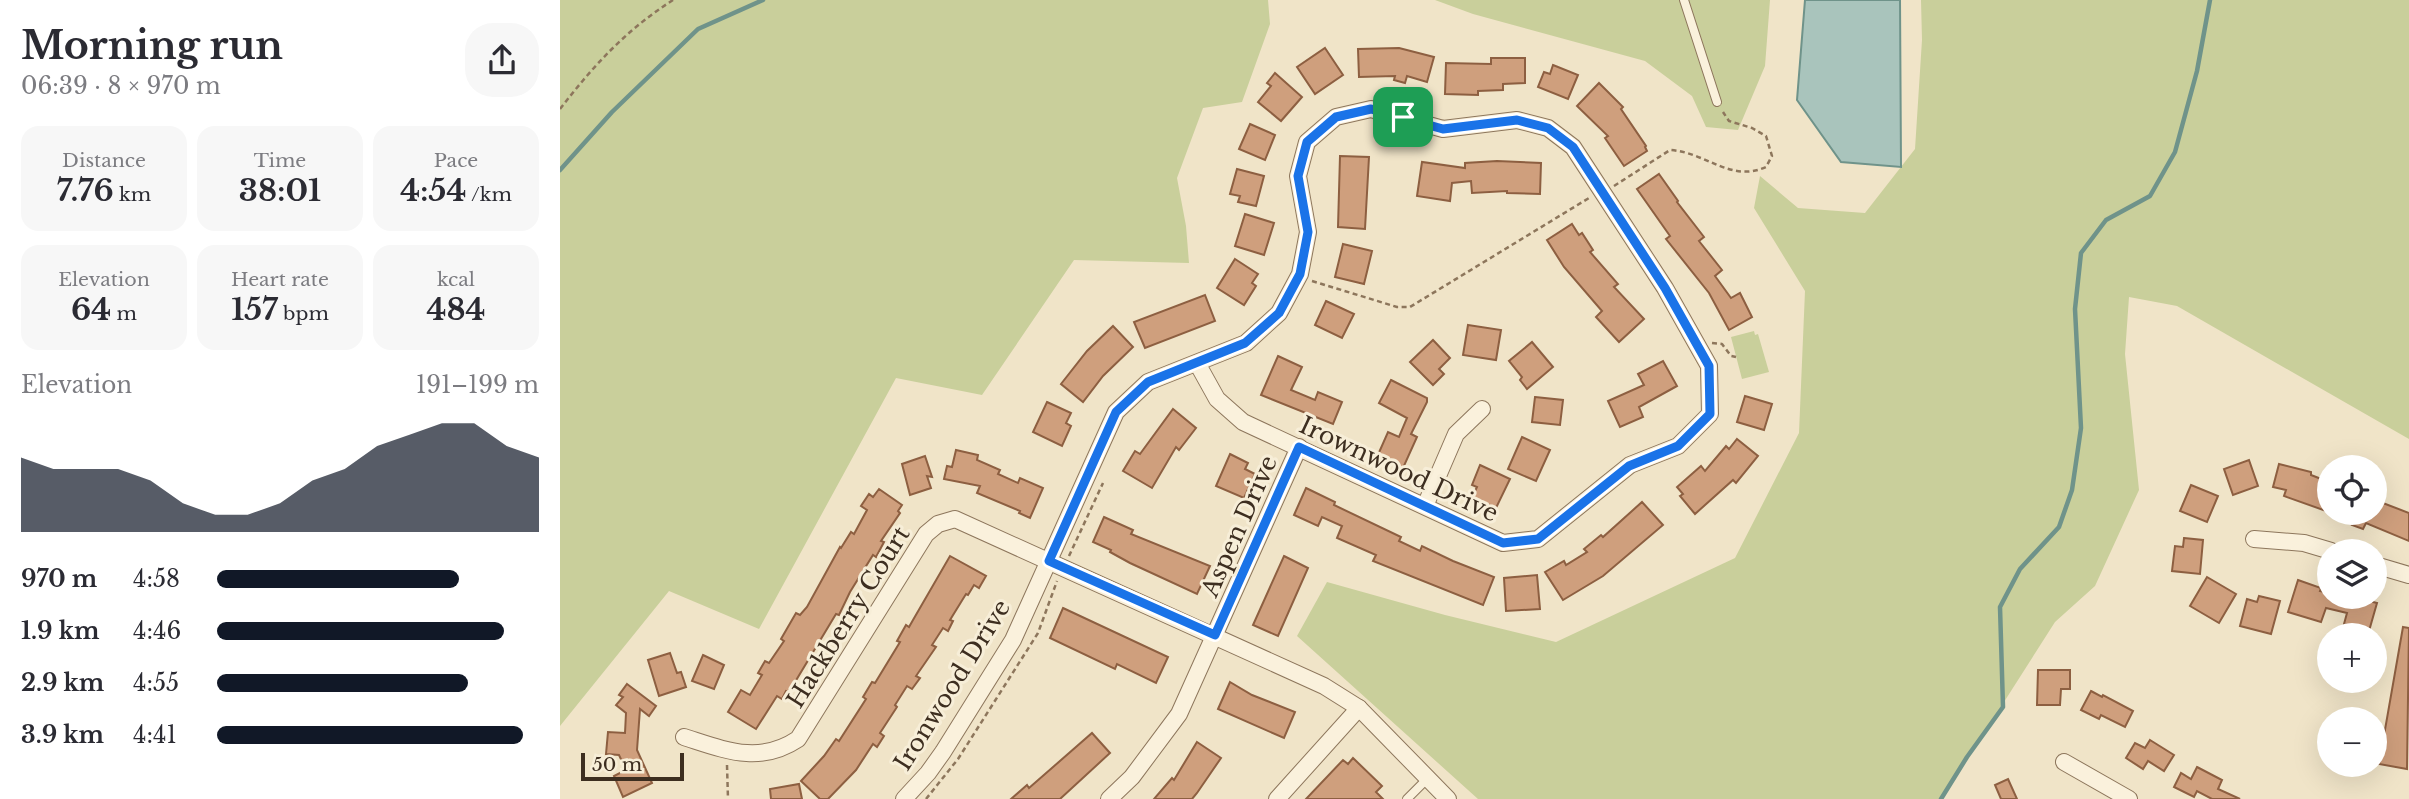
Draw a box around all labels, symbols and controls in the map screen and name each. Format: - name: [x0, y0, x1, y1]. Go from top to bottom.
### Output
- text: Morning run: [21, 22, 283, 69]
- button: share: [465, 23, 539, 97]
- text: 06:39 · 8 × 970 m: [21, 72, 221, 100]
- pin: [1373, 87, 1433, 147]
- icon: arrive: [1384, 98, 1422, 136]
- text: Distance: [62, 149, 146, 172]
- text: Time: [254, 149, 306, 172]
- text: Pace: [434, 149, 478, 172]
- text: 7.76: [57, 172, 114, 209]
- text: 38:01: [239, 172, 321, 209]
- text: 4:54: [400, 172, 466, 209]
- text: km: [114, 183, 151, 206]
- text: /km: [466, 183, 512, 206]
- text: Elevation: [58, 268, 150, 291]
- text: Heart rate: [231, 268, 329, 291]
- text: kcal: [437, 268, 475, 291]
- text: 64: [71, 291, 111, 328]
- text: 157: [231, 291, 278, 328]
- text: 484: [427, 291, 485, 328]
- text: m: [111, 302, 137, 325]
- text: bpm: [278, 302, 329, 325]
- text: Elevation: [21, 371, 132, 399]
- text: 191–199 m: [416, 371, 539, 399]
- street label: Irownwood Drive: [1295, 410, 1503, 528]
- street label: Aspen Drive: [1195, 451, 1283, 602]
- map controls: [2317, 455, 2387, 777]
- button: locate: [2317, 455, 2387, 525]
- street label: Hackberry Court: [780, 521, 916, 713]
- button: layers: [2317, 539, 2387, 609]
- text: 970 m: [21, 565, 97, 593]
- text: 4:58: [133, 565, 180, 593]
- street label: Ironwood Drive: [888, 594, 1016, 776]
- text: 1.9 km: [21, 617, 99, 645]
- text: 4:46: [133, 617, 181, 645]
- button: +: [2317, 623, 2387, 693]
- text: 2.9 km: [21, 669, 104, 697]
- text: 4:55: [133, 669, 179, 697]
- button: −: [2317, 707, 2387, 777]
- text: 3.9 km: [21, 721, 104, 749]
- text: 4:41: [133, 721, 177, 749]
- scale bar: [581, 750, 684, 782]
- text: 50 m: [592, 753, 642, 776]

